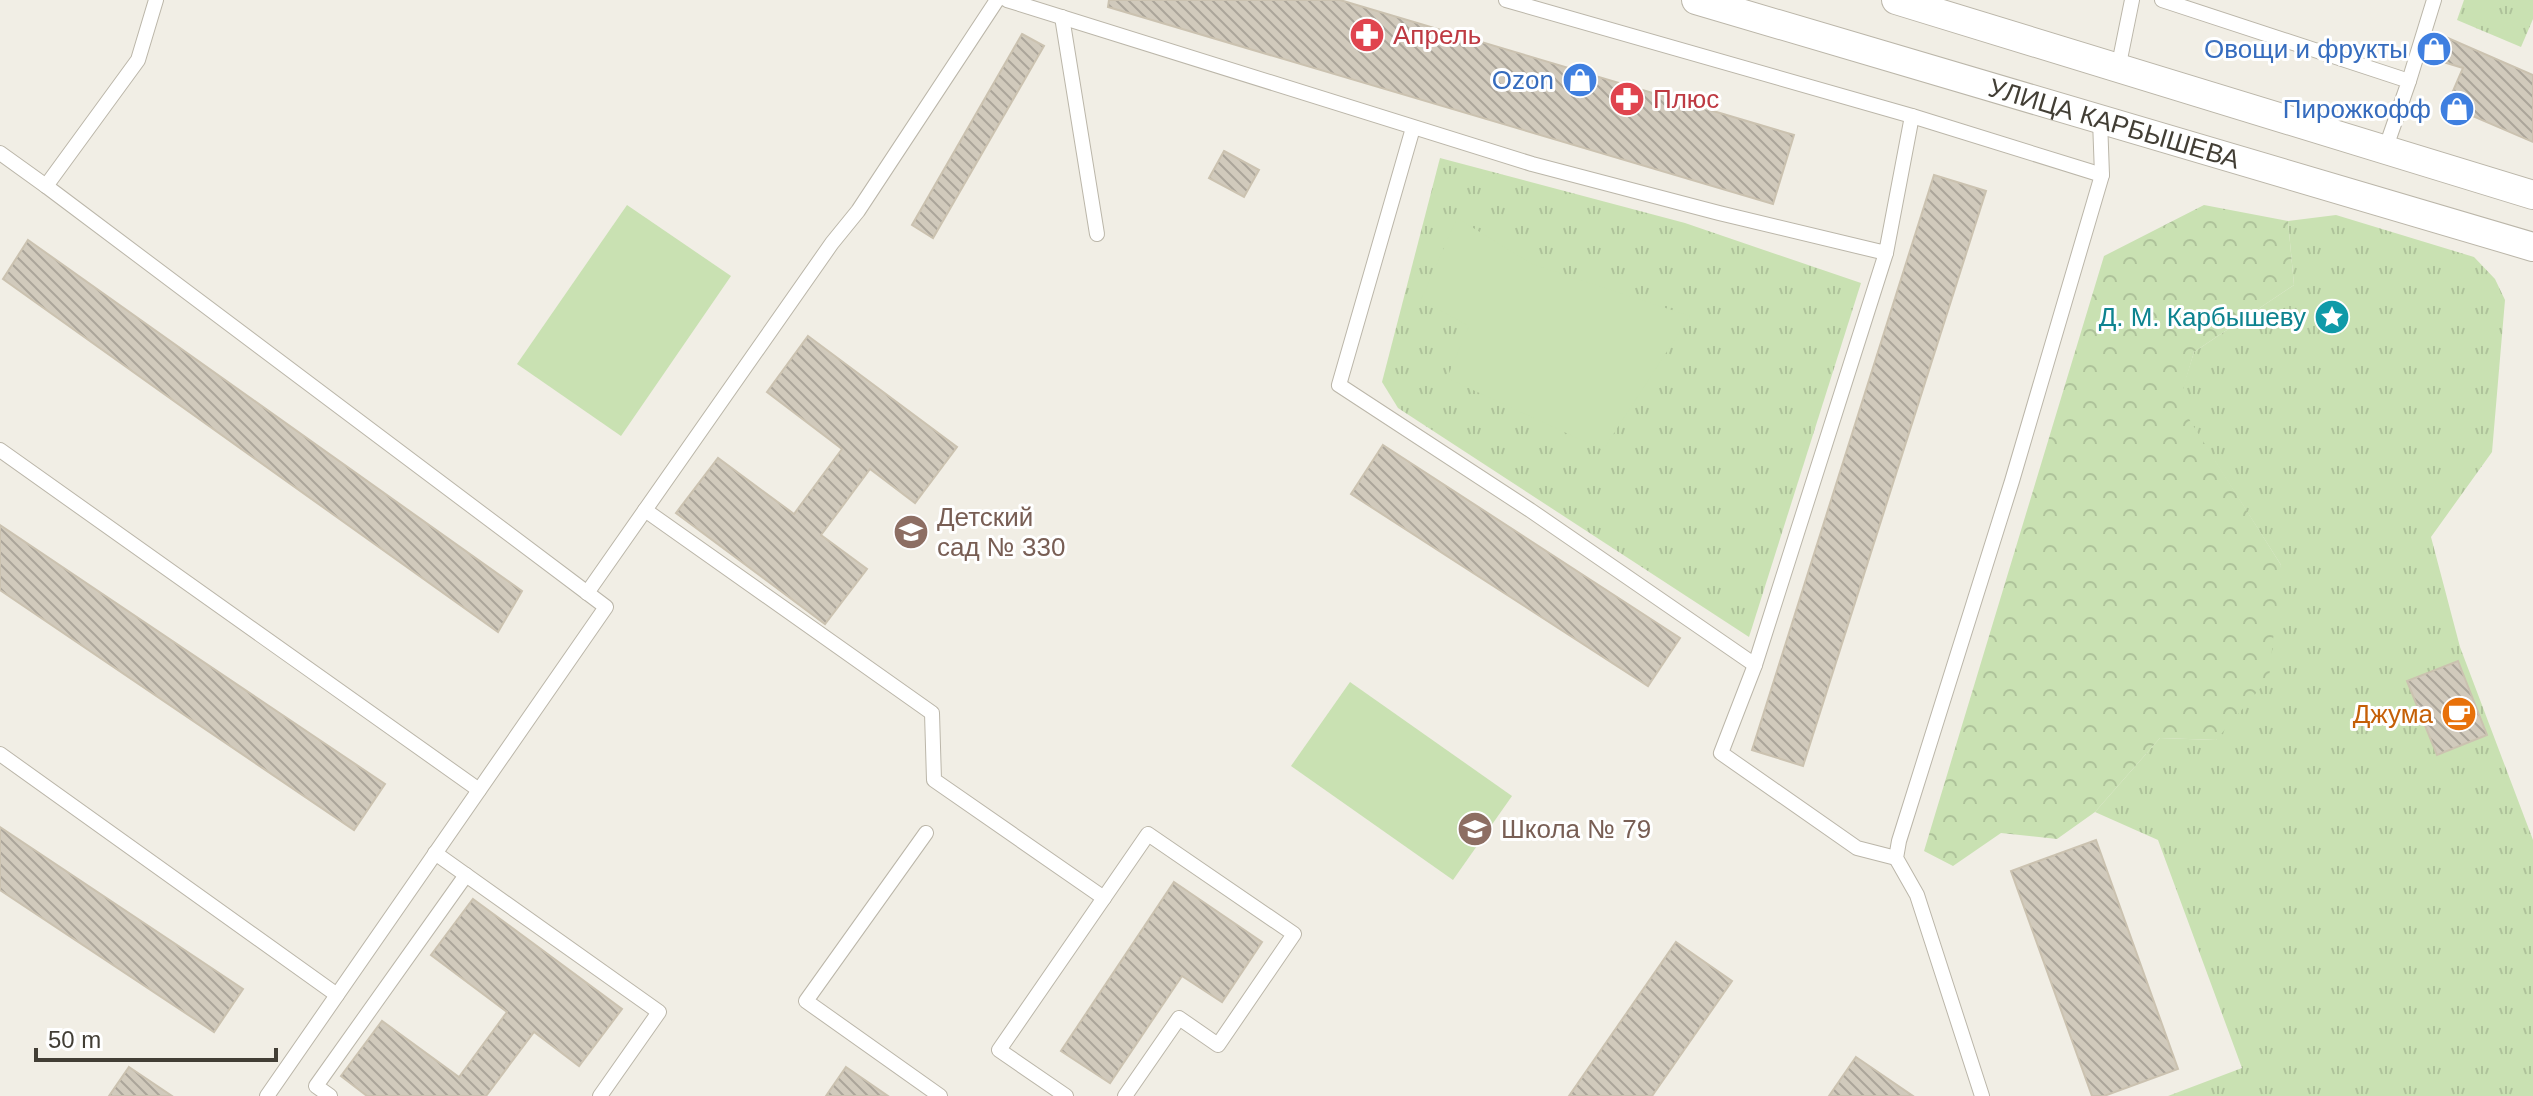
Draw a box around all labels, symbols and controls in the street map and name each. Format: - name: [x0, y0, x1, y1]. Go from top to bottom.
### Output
- pharmacy icon: Апрель: [1348, 16, 1386, 54]
- place label: Апрель: [1393, 20, 1481, 50]
- shop icon: Овощи и фрукты: [2415, 30, 2453, 68]
- place label: Овощи и фрукты: [2204, 34, 2408, 64]
- shop icon: Ozon: [1561, 61, 1599, 99]
- place label: Ozon: [1492, 65, 1554, 95]
- street label: УЛИЦА КАРБЫШЕВА: [1985, 72, 2244, 175]
- pharmacy icon: Плюс: [1608, 80, 1646, 118]
- place label: Плюс: [1653, 84, 1719, 114]
- shop icon: Пирожкофф: [2438, 90, 2476, 128]
- place label: Пирожкофф: [2283, 94, 2431, 124]
- place icon: Д. М. Карбышеву: [2313, 298, 2351, 336]
- place label: Д. М. Карбышеву: [2099, 302, 2306, 332]
- place label: Детский сад № 330: [937, 502, 1065, 562]
- school or university icon: Детский сад № 330: [892, 513, 930, 551]
- cafe icon: Джума: [2440, 695, 2478, 733]
- place label: Джума: [2353, 699, 2434, 729]
- school or university icon: Школа № 79: [1456, 810, 1494, 848]
- place label: Школа № 79: [1501, 814, 1651, 844]
- scale bar: [36, 1012, 276, 1062]
- text: 50 m: [48, 1026, 101, 1053]

